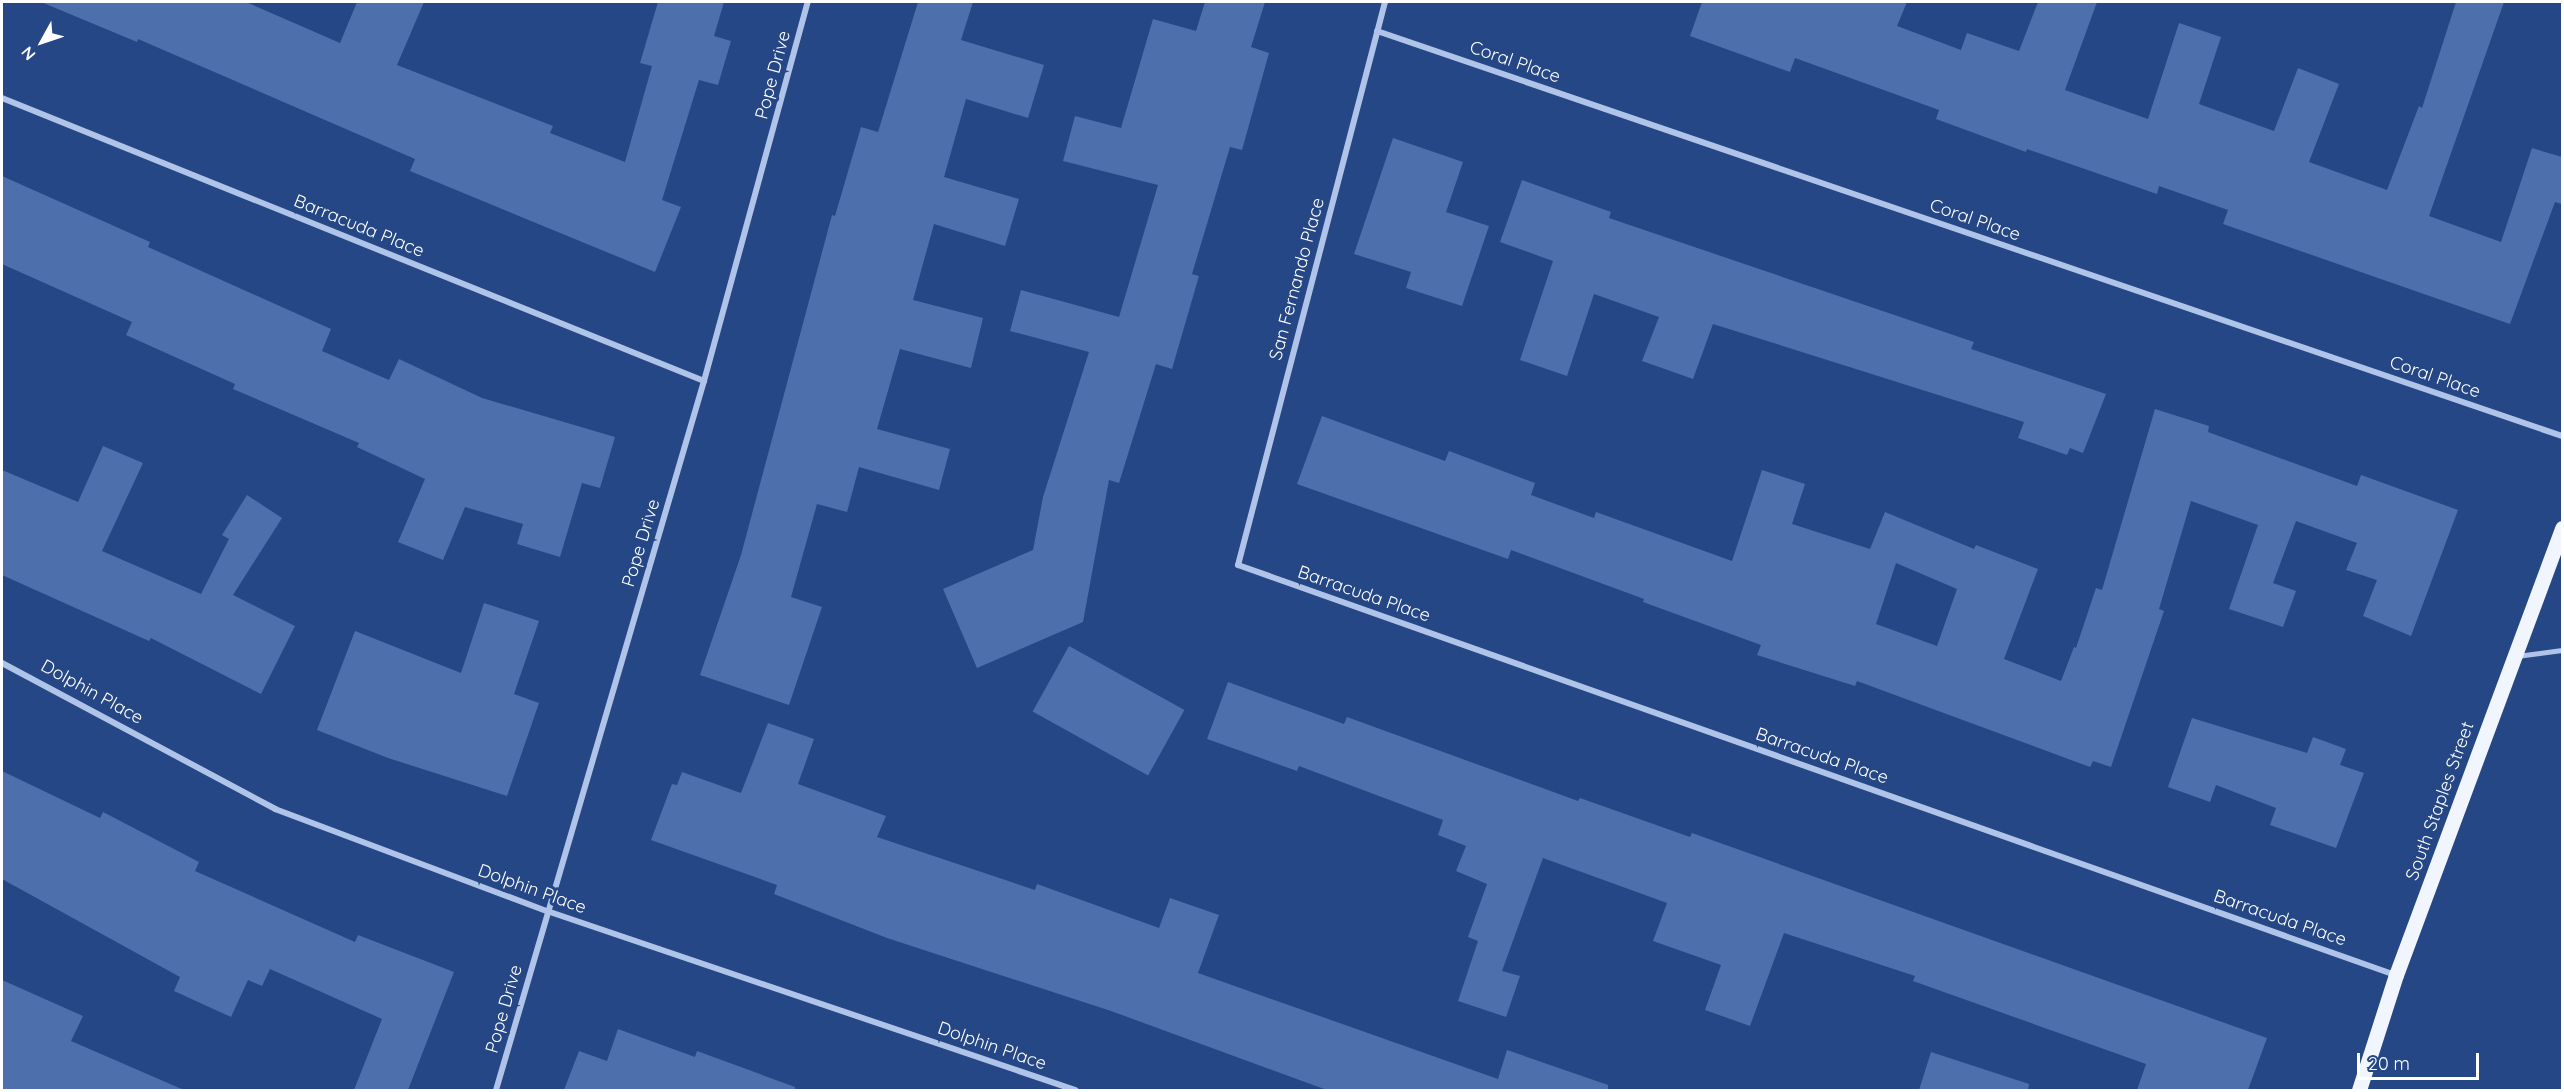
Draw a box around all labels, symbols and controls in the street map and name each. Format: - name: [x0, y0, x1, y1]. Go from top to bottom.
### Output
- north arrow: [12, 12, 72, 72]
- street label: Pope Drive: [751, 28, 795, 122]
- street label: Coral Place: [1467, 36, 1563, 88]
- text: N: [17, 43, 40, 65]
- street label: Barracuda Place: [291, 190, 427, 262]
- street label: Coral Place: [1927, 194, 2023, 246]
- street label: San Fernando Place: [1265, 196, 1329, 362]
- street label: Coral Place: [2387, 351, 2483, 403]
- street label: Pope Drive: [617, 496, 665, 590]
- street label: Barracuda Place: [1295, 561, 1433, 627]
- street label: Dolphin Place: [37, 655, 147, 729]
- street label: South Staples Street: [2401, 719, 2479, 883]
- street label: Barracuda Place: [1753, 723, 1891, 789]
- street label: Dolphin Place: [475, 859, 589, 919]
- street label: Barracuda Place: [2211, 885, 2349, 951]
- street label: Pope Drive: [481, 962, 527, 1056]
- street label: Dolphin Place: [935, 1017, 1049, 1075]
- scale bar: [2360, 1041, 2482, 1079]
- text: 20 m: [2368, 1052, 2410, 1075]

